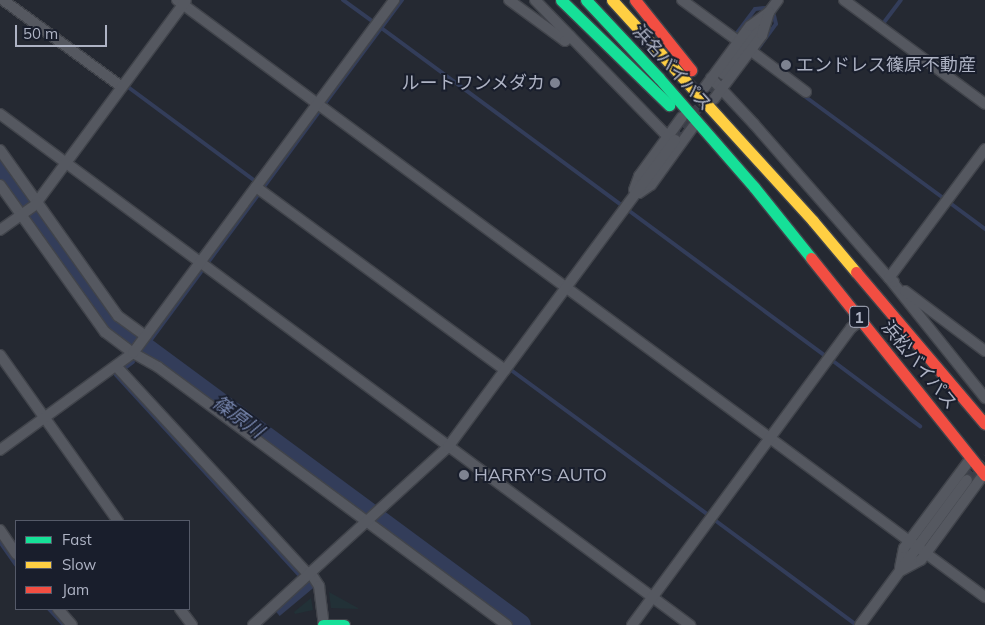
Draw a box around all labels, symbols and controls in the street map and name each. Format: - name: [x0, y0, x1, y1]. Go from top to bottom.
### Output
- scale bar: [18, 15, 110, 47]
- street label: 浜名バイパス: [628, 21, 716, 115]
- text: 50 m: [23, 24, 58, 43]
- place label: エンドレス篠原不動産: [796, 54, 976, 76]
- marker: エンドレス篠原不動産: [780, 59, 792, 71]
- place label: ルートワンメダカ: [401, 72, 545, 94]
- marker: ルートワンメダカ: [549, 77, 561, 89]
- road number: 1: [849, 304, 869, 330]
- street label: 浜松バイパス: [877, 316, 961, 414]
- water label: 篠原川: [208, 391, 268, 443]
- place label: HARRY'S AUTO: [474, 464, 607, 486]
- marker: HARRY'S AUTO: [458, 469, 470, 481]
- legend: [15, 520, 190, 610]
- text: Fast: [62, 530, 92, 549]
- text: Slow: [62, 555, 96, 574]
- text: Jam: [62, 580, 89, 599]

